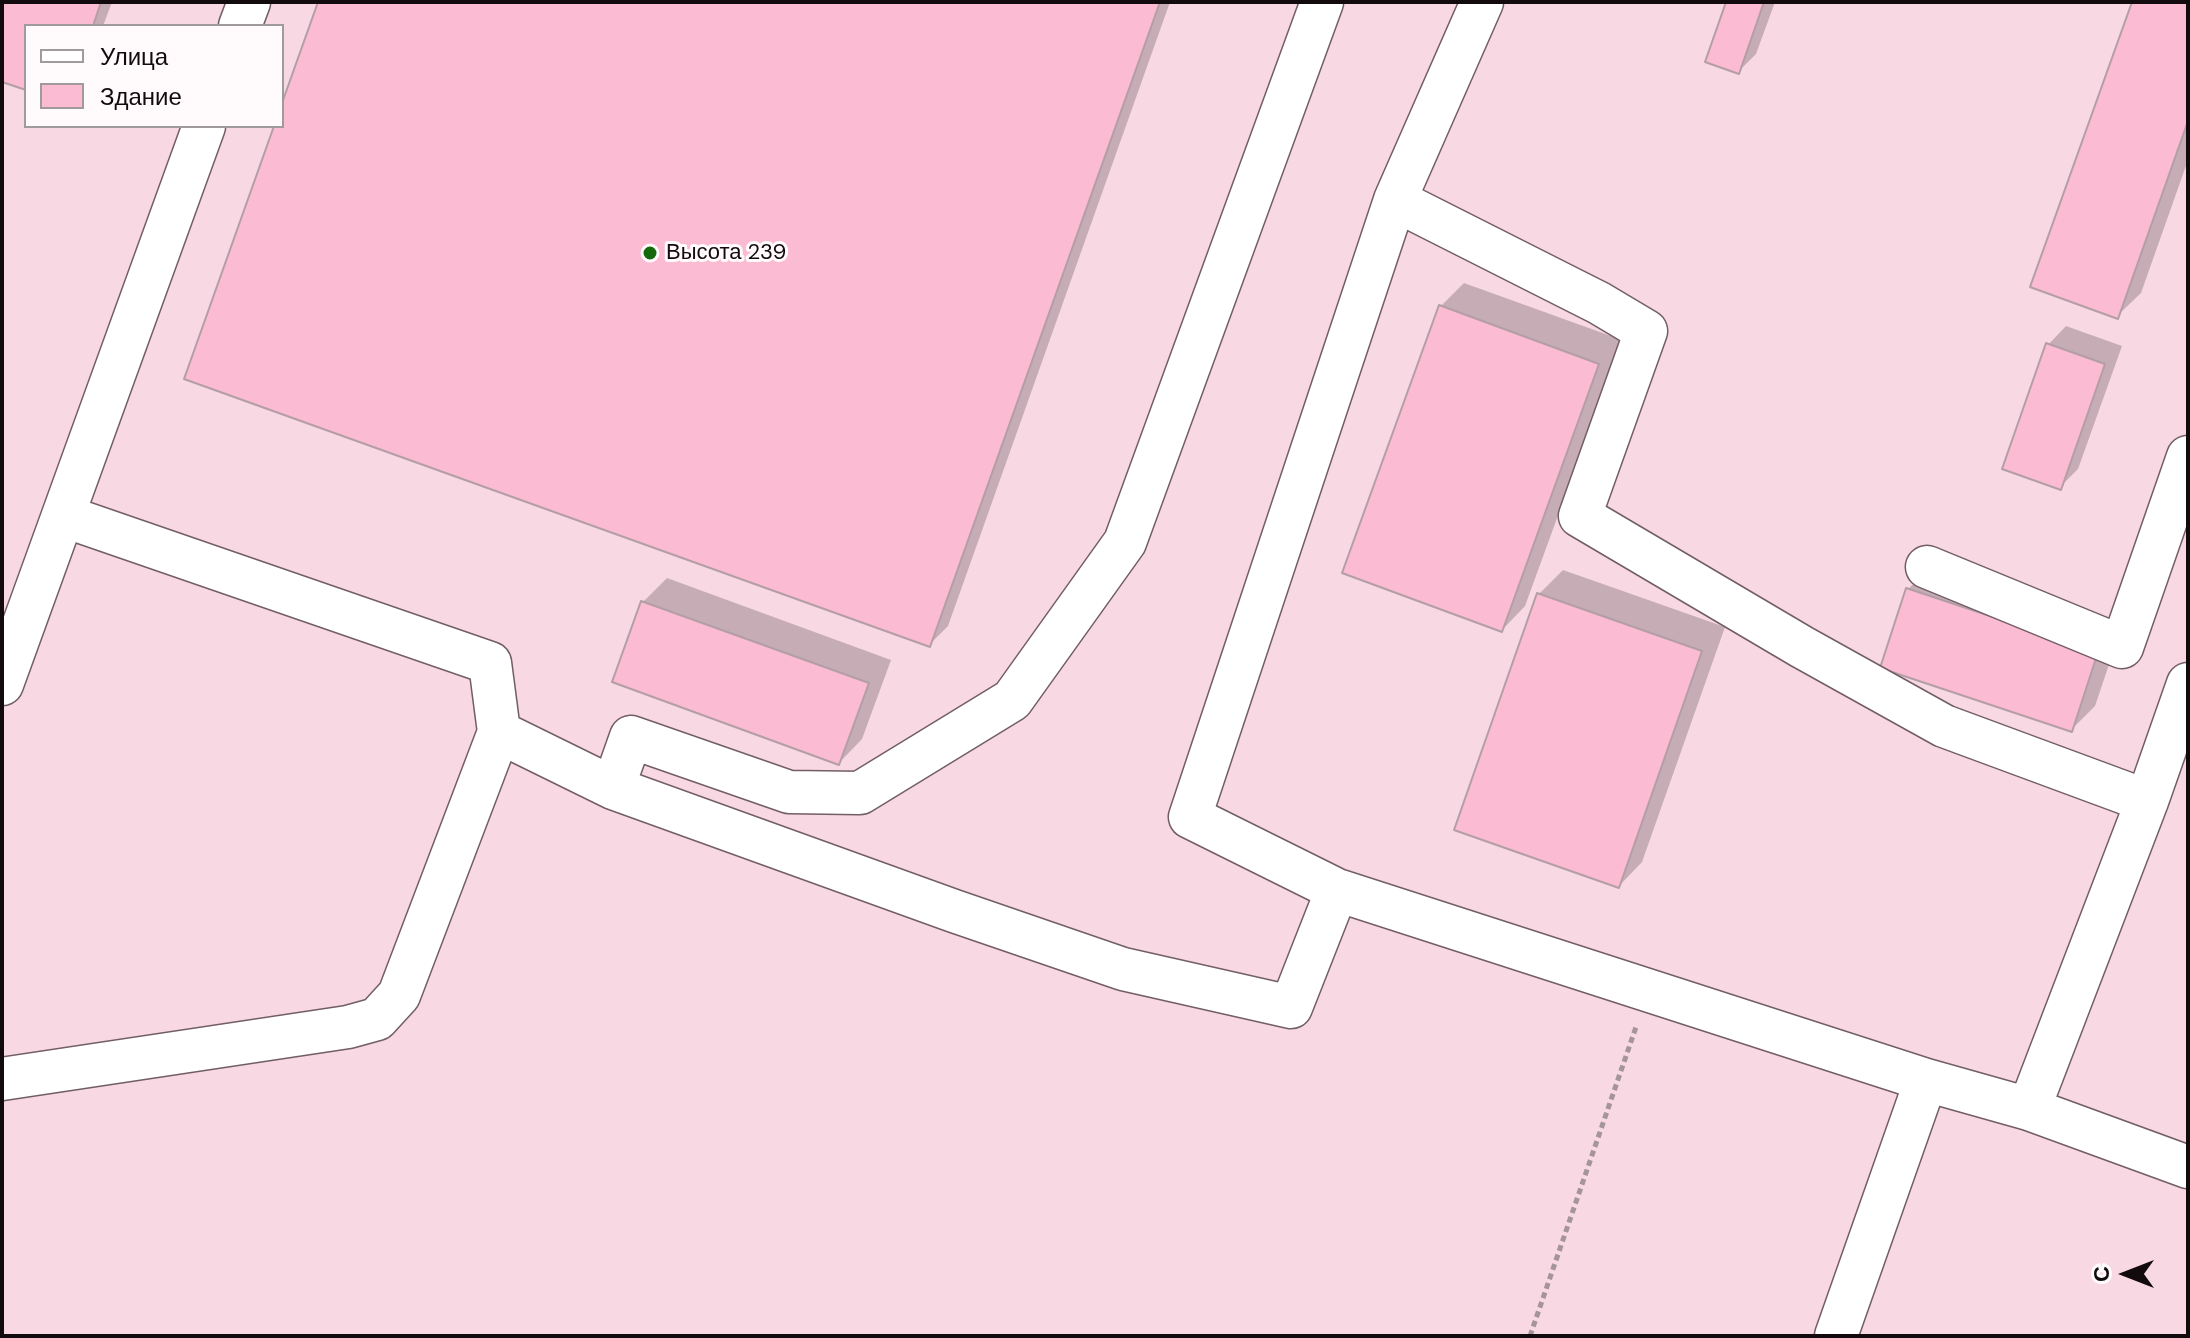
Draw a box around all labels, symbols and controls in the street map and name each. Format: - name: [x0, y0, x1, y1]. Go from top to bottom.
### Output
- legend: [24, 24, 284, 128]
- text: Улица: [100, 41, 168, 72]
- text: Здание: [100, 81, 182, 112]
- place label: Высота 239: [666, 240, 786, 266]
- marker: Высота 239: [641, 244, 659, 262]
- north arrow: [2086, 1234, 2166, 1314]
- text: С: [2087, 1266, 2116, 1282]

